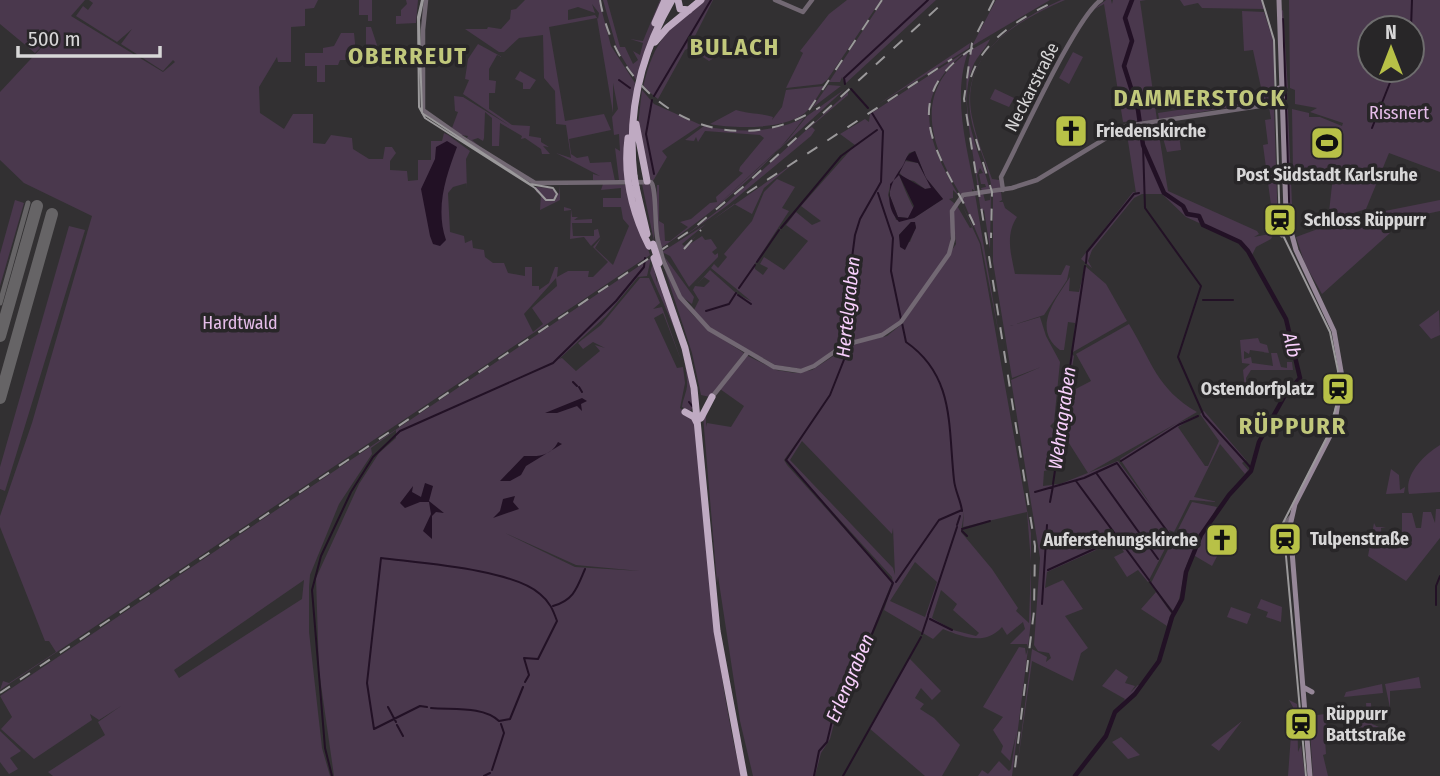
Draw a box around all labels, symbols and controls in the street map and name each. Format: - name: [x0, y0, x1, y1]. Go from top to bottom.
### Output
- scale bar: [18, 14, 159, 58]
- north arrow: [1356, 14, 1426, 84]
- text: N: [1385, 21, 1397, 44]
- text: 500 m: [28, 26, 81, 52]
- district label: BULACH: [690, 33, 780, 61]
- street label: Neckarstraße: [1000, 39, 1064, 135]
- district label: OBERREUT: [348, 42, 468, 70]
- district label: DAMMERSTOCK: [1114, 84, 1286, 112]
- park label: Rissnert: [1369, 102, 1429, 124]
- church icon: Friedenskirche: [1052, 112, 1090, 150]
- place label: Friedenskirche: [1096, 120, 1206, 142]
- sports icon: Post Südstadt Karlsruhe: [1308, 124, 1346, 162]
- place label: Post Südstadt Karlsruhe: [1236, 164, 1418, 186]
- station icon: Schloss Rüppurr: [1261, 201, 1299, 239]
- place label: Schloss Rüppurr: [1304, 209, 1426, 231]
- water label: Hertelgraben: [831, 255, 865, 359]
- park label: Hardtwald: [202, 312, 278, 334]
- water label: Alb: [1278, 329, 1306, 360]
- water label: Wehragraben: [1043, 365, 1081, 471]
- station icon: Ostendorfplatz: [1319, 370, 1357, 408]
- place label: Ostendorfplatz: [1201, 378, 1314, 400]
- district label: RÜPPURR: [1239, 412, 1347, 440]
- station icon: Tulpenstraße: [1266, 520, 1304, 558]
- church icon: Auferstehungskirche: [1203, 521, 1241, 559]
- place label: Tulpenstraße: [1310, 528, 1409, 550]
- place label: Auferstehungskirche: [1042, 529, 1198, 551]
- water label: Erlengraben: [821, 630, 879, 726]
- place label: Rüppurr Battstraße: [1326, 703, 1406, 746]
- station icon: Rüppurr Battstraße: [1282, 705, 1320, 743]

